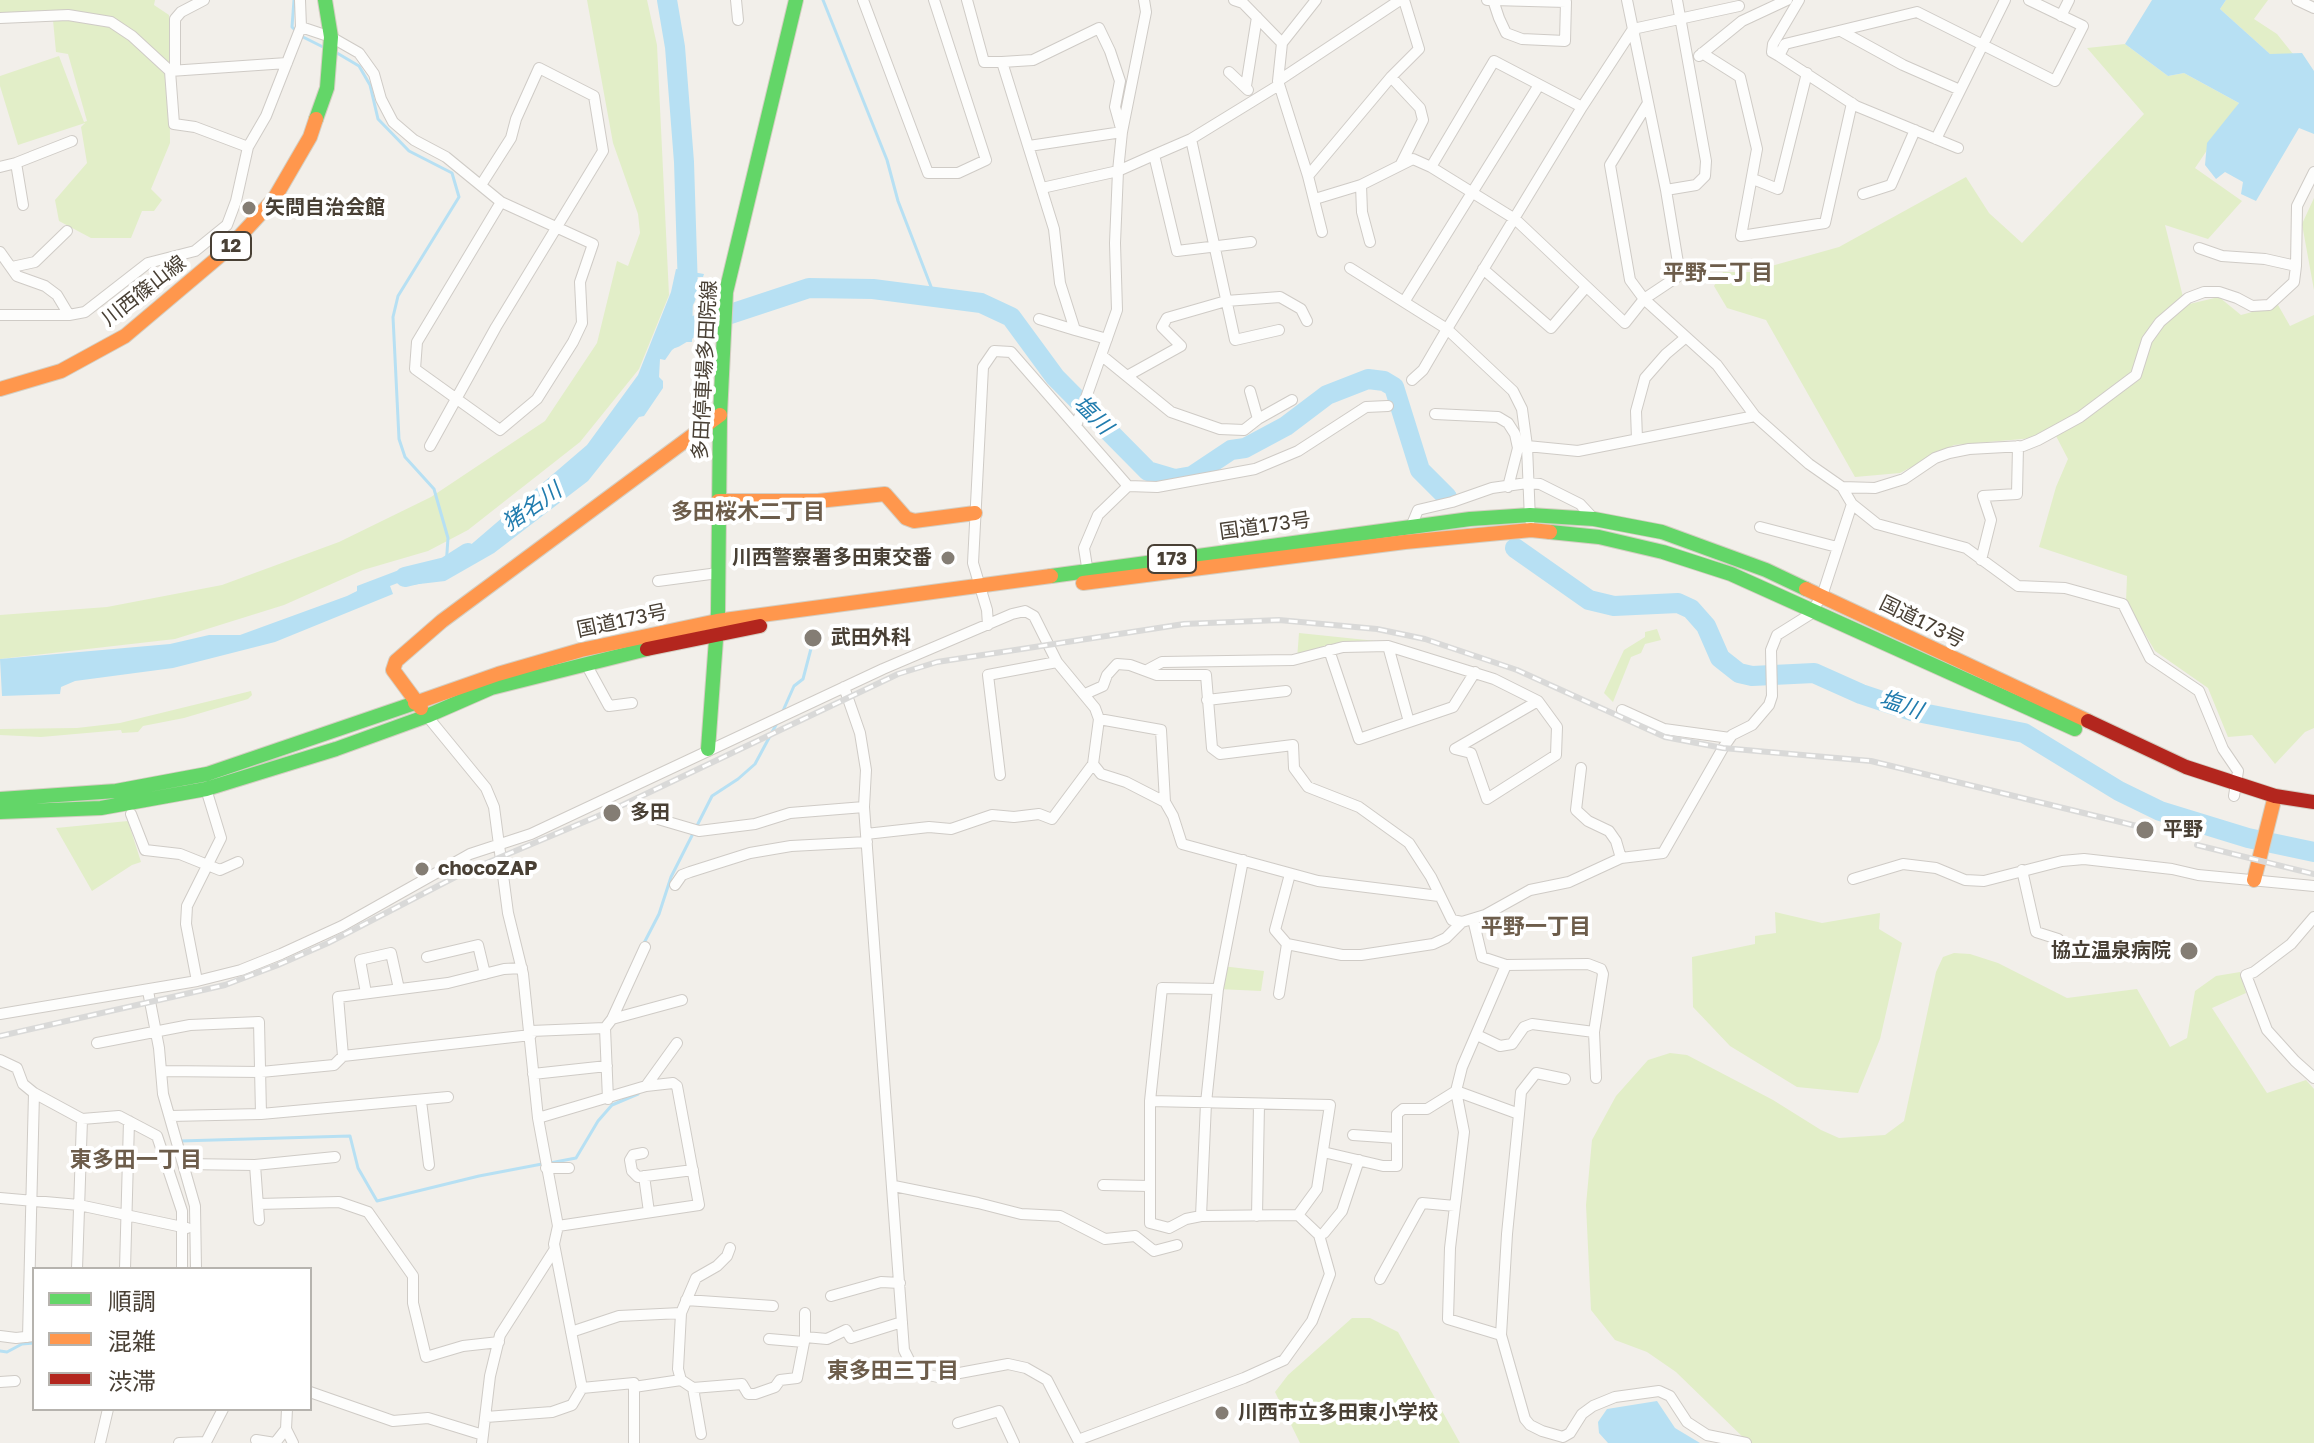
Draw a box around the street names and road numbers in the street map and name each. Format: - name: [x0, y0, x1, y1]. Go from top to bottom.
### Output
- road number: 12: [211, 232, 251, 260]
- street label: 川西篠山線: [97, 251, 191, 331]
- street label: 多田停車場多田院線: [688, 279, 722, 461]
- street label: 国道173号: [1218, 508, 1312, 544]
- road number: 173: [1148, 545, 1196, 573]
- street label: 国道173号: [1875, 591, 1969, 653]
- street label: 国道173号: [575, 600, 669, 642]

